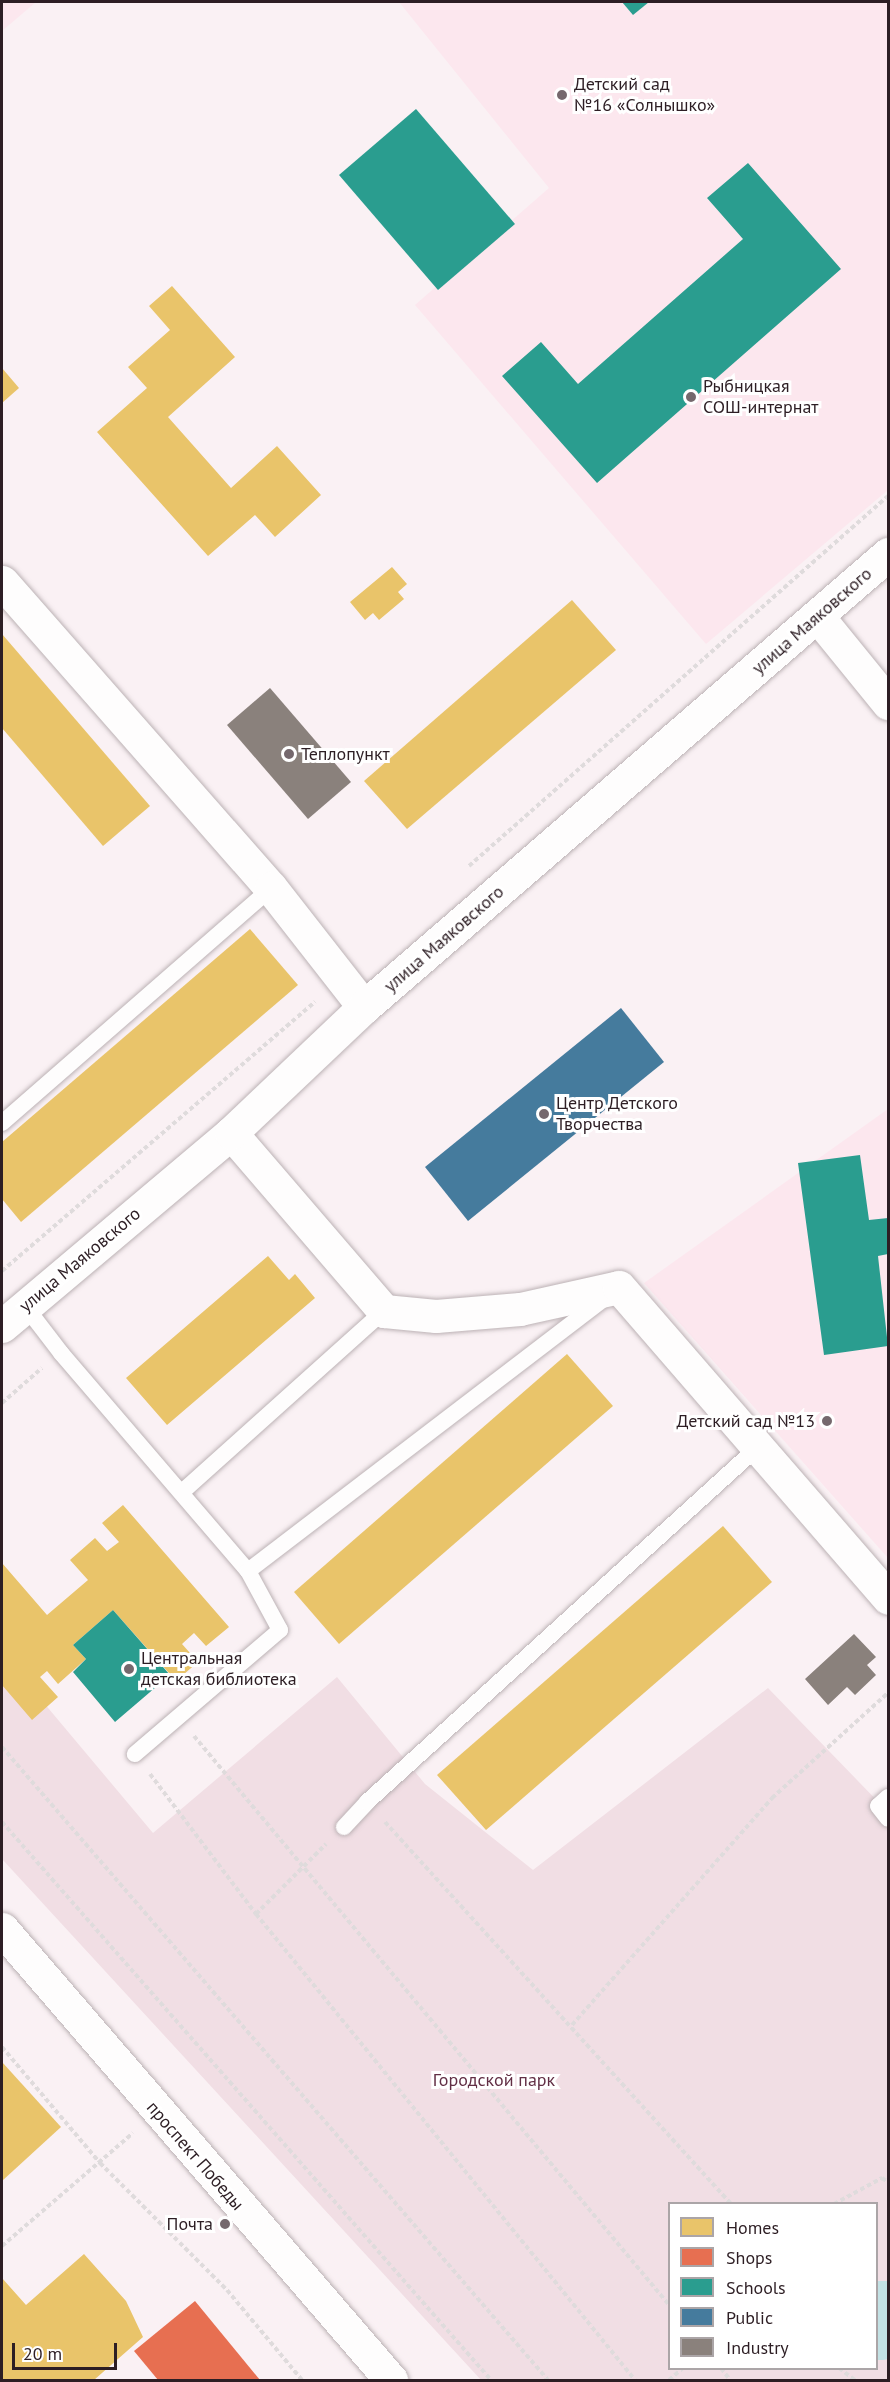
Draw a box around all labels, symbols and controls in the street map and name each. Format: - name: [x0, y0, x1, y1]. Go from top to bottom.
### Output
- place label: Детский сад №16 «Солнышко»: [574, 74, 715, 116]
- marker: Детский сад №16 «Солнышко»: [555, 88, 569, 102]
- place label: Рыбницкая СОШ-интернат: [703, 376, 819, 418]
- marker: Рыбницкая СОШ-интернат: [684, 390, 698, 404]
- street label: улица Маяковского: [748, 563, 876, 679]
- place label: Теплопункт: [301, 743, 390, 765]
- marker: Теплопункт: [282, 747, 296, 761]
- street label: улица Маяковского: [380, 881, 508, 997]
- place label: Центр Детского Творчества: [556, 1093, 678, 1136]
- marker: Центр Детского Творчества: [537, 1107, 551, 1121]
- street label: улица Маяковского: [15, 1203, 145, 1317]
- place label: Детский сад №13: [677, 1410, 815, 1432]
- marker: Детский сад №13: [820, 1414, 834, 1428]
- place label: Центральная детская библиотека: [141, 1648, 297, 1690]
- marker: Центральная детская библиотека: [122, 1662, 136, 1676]
- park label: Городской парк: [433, 2069, 555, 2091]
- street label: проспект Победы: [142, 2097, 248, 2215]
- legend: [668, 2202, 878, 2370]
- place label: Почта: [167, 2213, 213, 2235]
- text: Homes: [726, 2216, 779, 2239]
- marker: Почта: [218, 2217, 232, 2231]
- text: Shops: [726, 2246, 772, 2269]
- text: Schools: [726, 2276, 786, 2299]
- text: Public: [726, 2306, 773, 2329]
- scale bar: [15, 2331, 120, 2369]
- text: Industry: [726, 2336, 789, 2359]
- text: 20 m: [23, 2342, 62, 2365]

